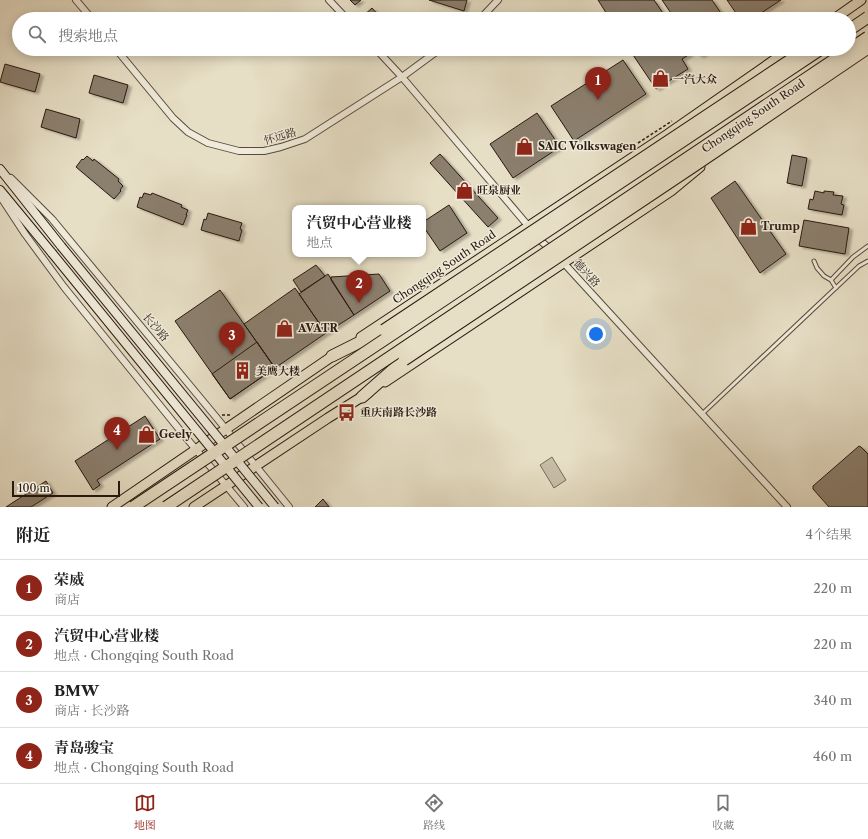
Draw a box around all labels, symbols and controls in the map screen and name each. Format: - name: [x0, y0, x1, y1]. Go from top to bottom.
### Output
- search box: [12, 12, 856, 56]
- icon: search: [26, 23, 48, 45]
- text: 搜索地点: [58, 26, 118, 45]
- pin: 1: [585, 67, 611, 100]
- shop icon: 一汽大众: [650, 69, 670, 89]
- place label: 一汽大众: [673, 72, 717, 86]
- street label: Chongqing South Road: [699, 76, 807, 156]
- street label: 怀远路: [262, 125, 298, 147]
- shop icon: SAIC Volkswagen: [515, 136, 535, 156]
- place label: SAIC Volkswagen: [538, 139, 637, 153]
- shop icon: 旺泉厨业: [454, 180, 474, 200]
- place label: 旺泉厨业: [477, 183, 521, 197]
- popup: [292, 205, 426, 257]
- text: 汽贸中心营业楼: [306, 213, 412, 232]
- shop icon: Trump: [738, 216, 758, 236]
- place label: Trump: [761, 219, 800, 233]
- street label: Chongqing South Road: [390, 227, 498, 307]
- text: 地点: [306, 234, 333, 250]
- street label: 德兴路: [571, 256, 603, 290]
- pin: 2: [346, 270, 372, 303]
- street label: 长沙路: [140, 310, 172, 344]
- shop icon: AVATR: [275, 318, 295, 338]
- place label: AVATR: [297, 321, 338, 335]
- pin: 3: [219, 322, 245, 355]
- your location: [586, 324, 606, 344]
- building icon: 美鹰大楼: [233, 361, 253, 381]
- place label: 美鹰大楼: [256, 364, 300, 378]
- bus stop icon: 重庆南路长沙路: [337, 402, 357, 422]
- place label: 重庆南路长沙路: [360, 405, 437, 419]
- pin: 4: [104, 417, 130, 450]
- shop icon: Geely: [136, 424, 156, 444]
- place label: Geely: [159, 427, 192, 441]
- scale bar: [12, 479, 120, 498]
- text: 100 m: [18, 481, 50, 495]
- text: 附近: [16, 525, 50, 545]
- text: 4个结果: [805, 526, 852, 542]
- text: 荣威: [54, 570, 84, 589]
- text: 1: [26, 580, 32, 596]
- text: 220 m: [813, 580, 852, 596]
- text: 商店: [54, 591, 80, 607]
- text: 汽贸中心营业楼: [54, 626, 159, 645]
- text: 2: [25, 636, 33, 652]
- text: 220 m: [813, 636, 852, 652]
- text: 地点 · Chongqing South Road: [54, 647, 234, 663]
- text: BMW: [54, 681, 99, 700]
- text: 3: [25, 692, 33, 708]
- text: 340 m: [814, 692, 852, 708]
- text: 商店 · 长沙路: [54, 702, 130, 718]
- text: 青岛骏宝: [54, 738, 114, 757]
- text: 4: [25, 748, 33, 764]
- text: 460 m: [813, 748, 852, 764]
- text: 地点 · Chongqing South Road: [54, 759, 234, 775]
- tab: 地图: [134, 792, 156, 832]
- tab: 路线: [423, 792, 445, 832]
- tab: 收藏: [712, 792, 734, 832]

